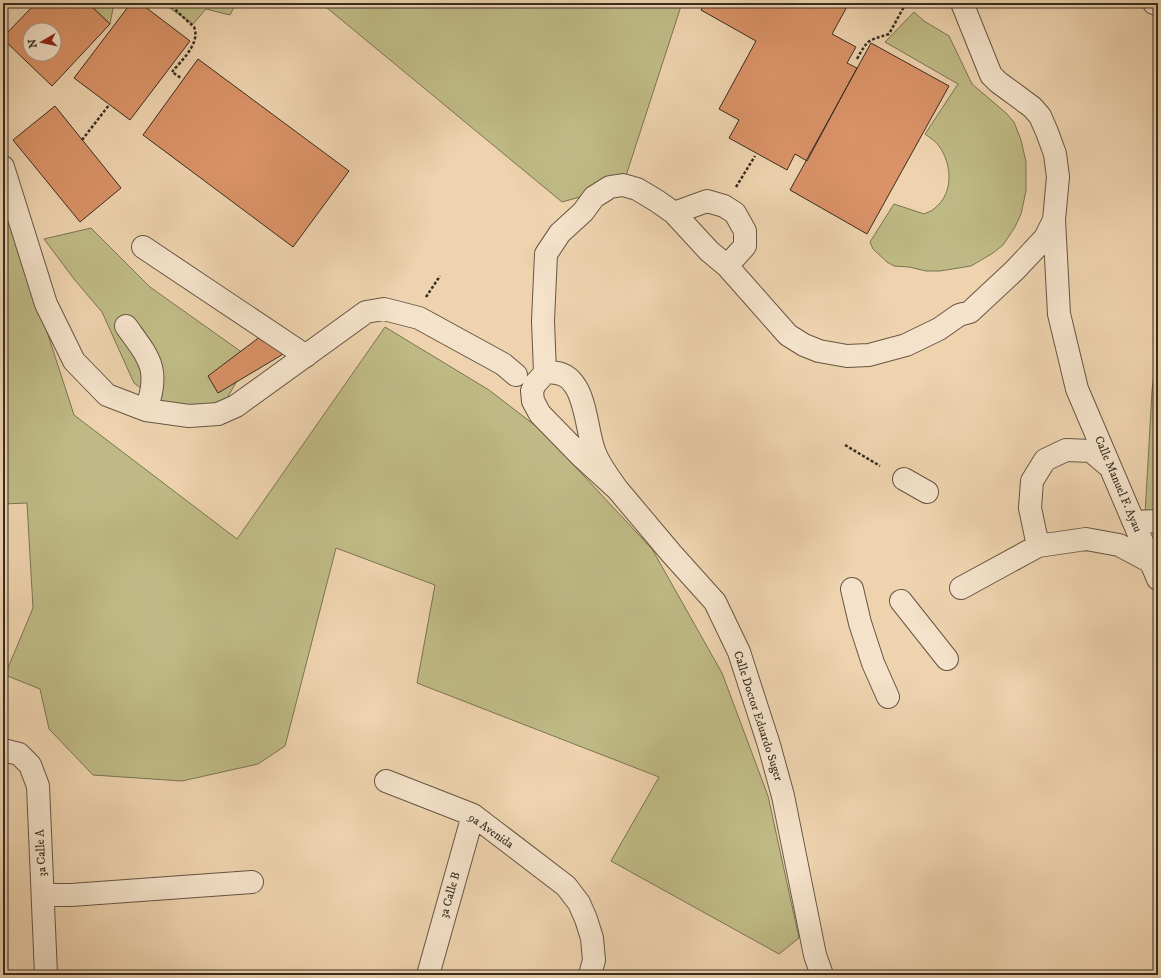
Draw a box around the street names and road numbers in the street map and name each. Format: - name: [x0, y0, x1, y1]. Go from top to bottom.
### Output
- street label: Calle Manuel F. Ayau: [1091, 434, 1145, 535]
- street label: Calle Doctor Eduardo Suger: [730, 649, 786, 783]
- street label: 9a Avenida: [465, 809, 517, 852]
- street label: 3a Calle A: [32, 828, 50, 877]
- street label: 3a Calle B: [436, 870, 464, 920]

